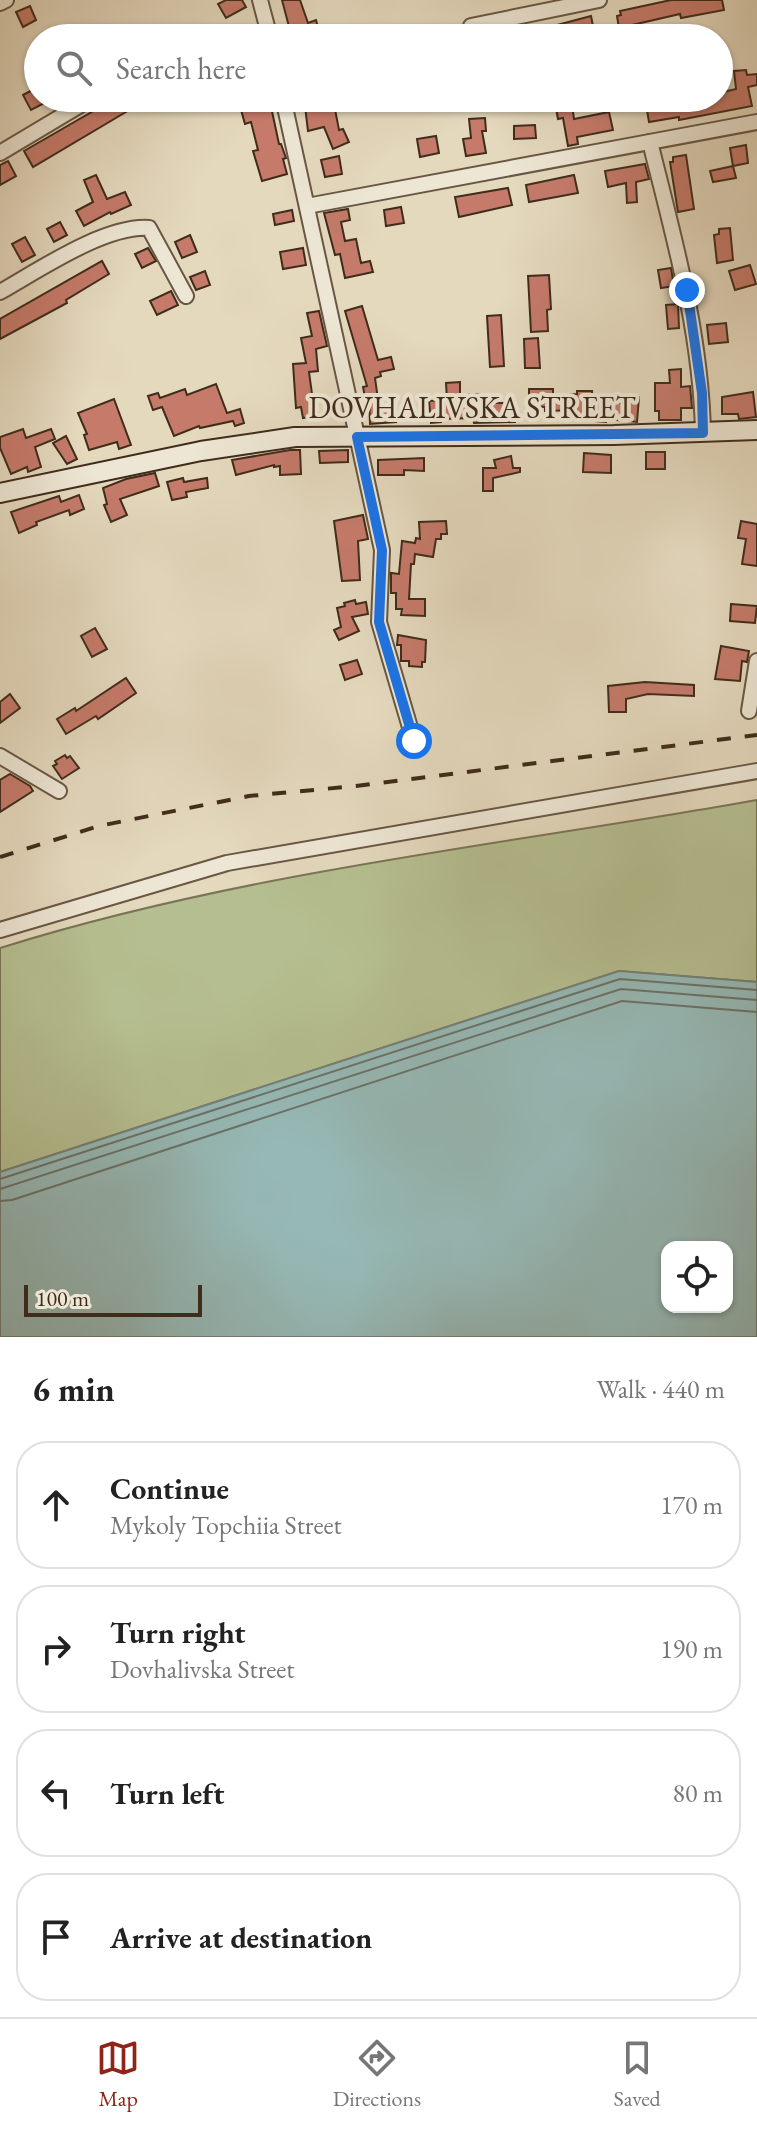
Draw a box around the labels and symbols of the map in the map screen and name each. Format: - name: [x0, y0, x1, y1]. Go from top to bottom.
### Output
- route end: [669, 272, 705, 308]
- street label: DOVHALIVSKA STREET: [308, 388, 636, 427]
- route start: [396, 723, 432, 759]
- scale bar: [24, 1281, 202, 1317]

